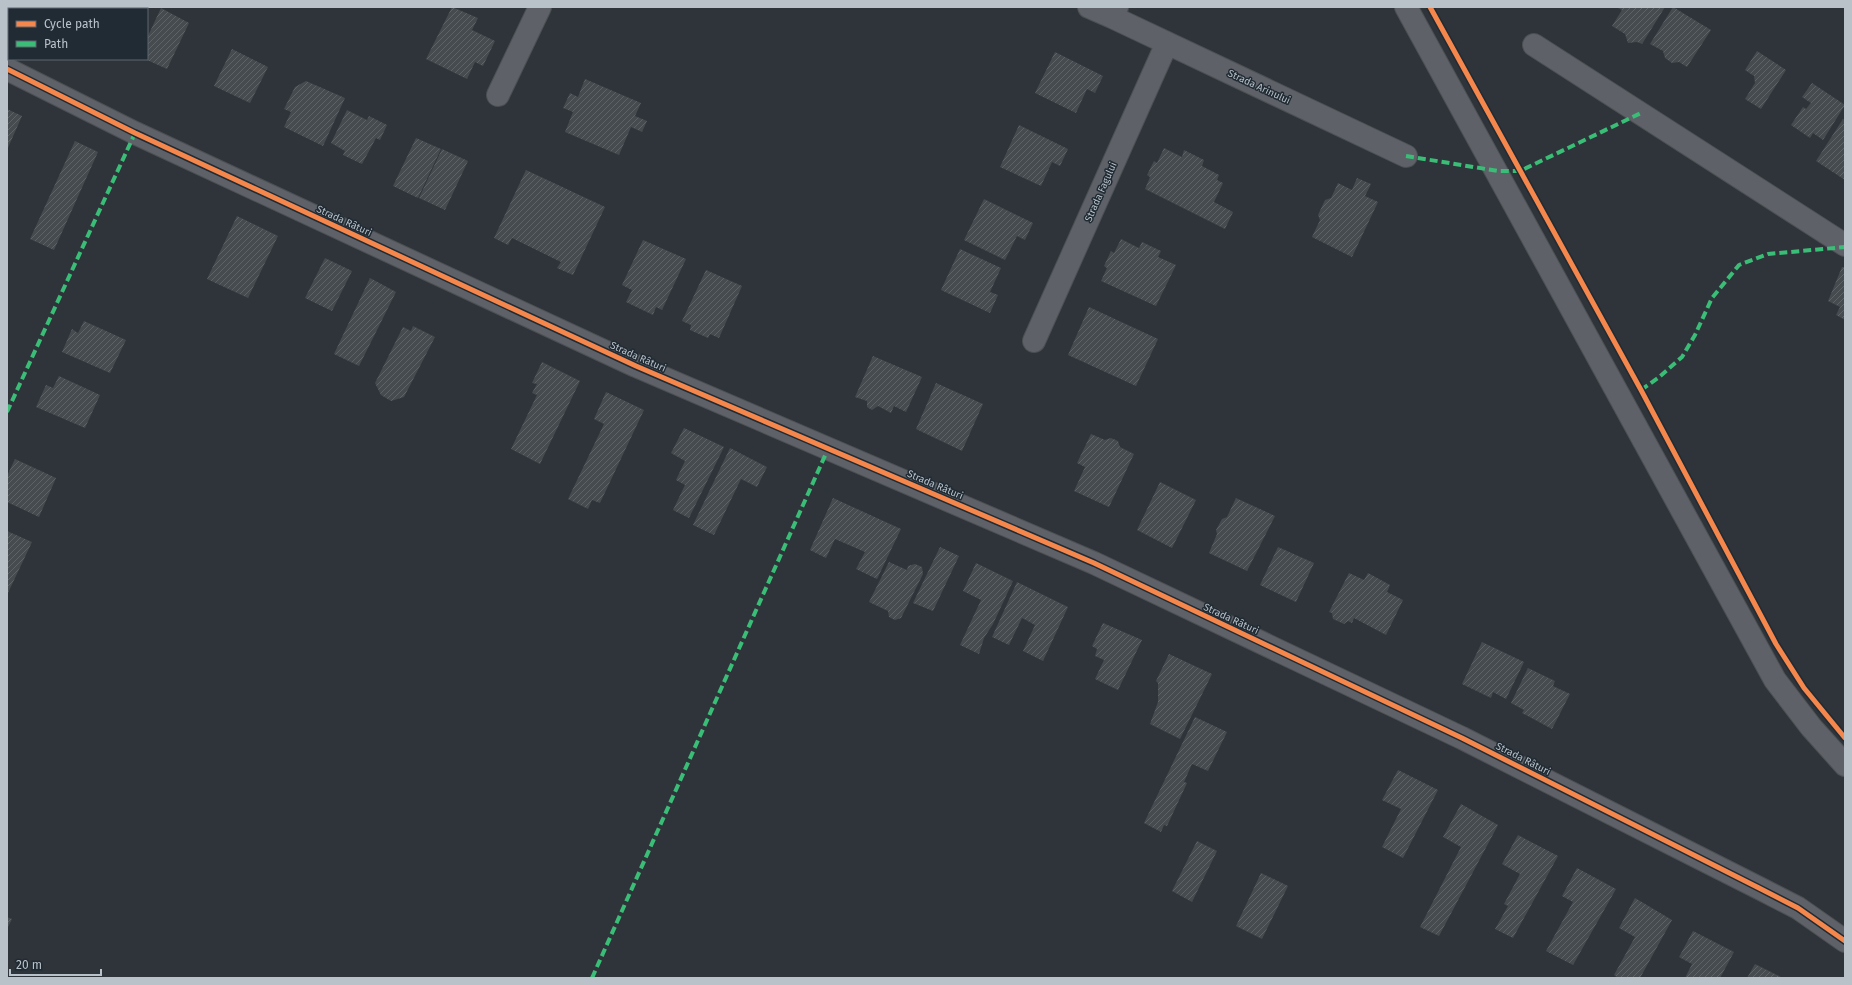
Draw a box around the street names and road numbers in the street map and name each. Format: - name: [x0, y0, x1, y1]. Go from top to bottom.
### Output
- street label: Strada Arinului: [1226, 67, 1292, 107]
- street label: Strada Fagului: [1082, 160, 1120, 224]
- street label: Strada Râturi: [314, 203, 374, 239]
- street label: Strada Râturi: [608, 339, 668, 375]
- street label: Strada Râturi: [905, 468, 965, 502]
- street label: Strada Râturi: [1201, 601, 1261, 637]
- street label: Strada Râturi: [1494, 740, 1552, 778]

